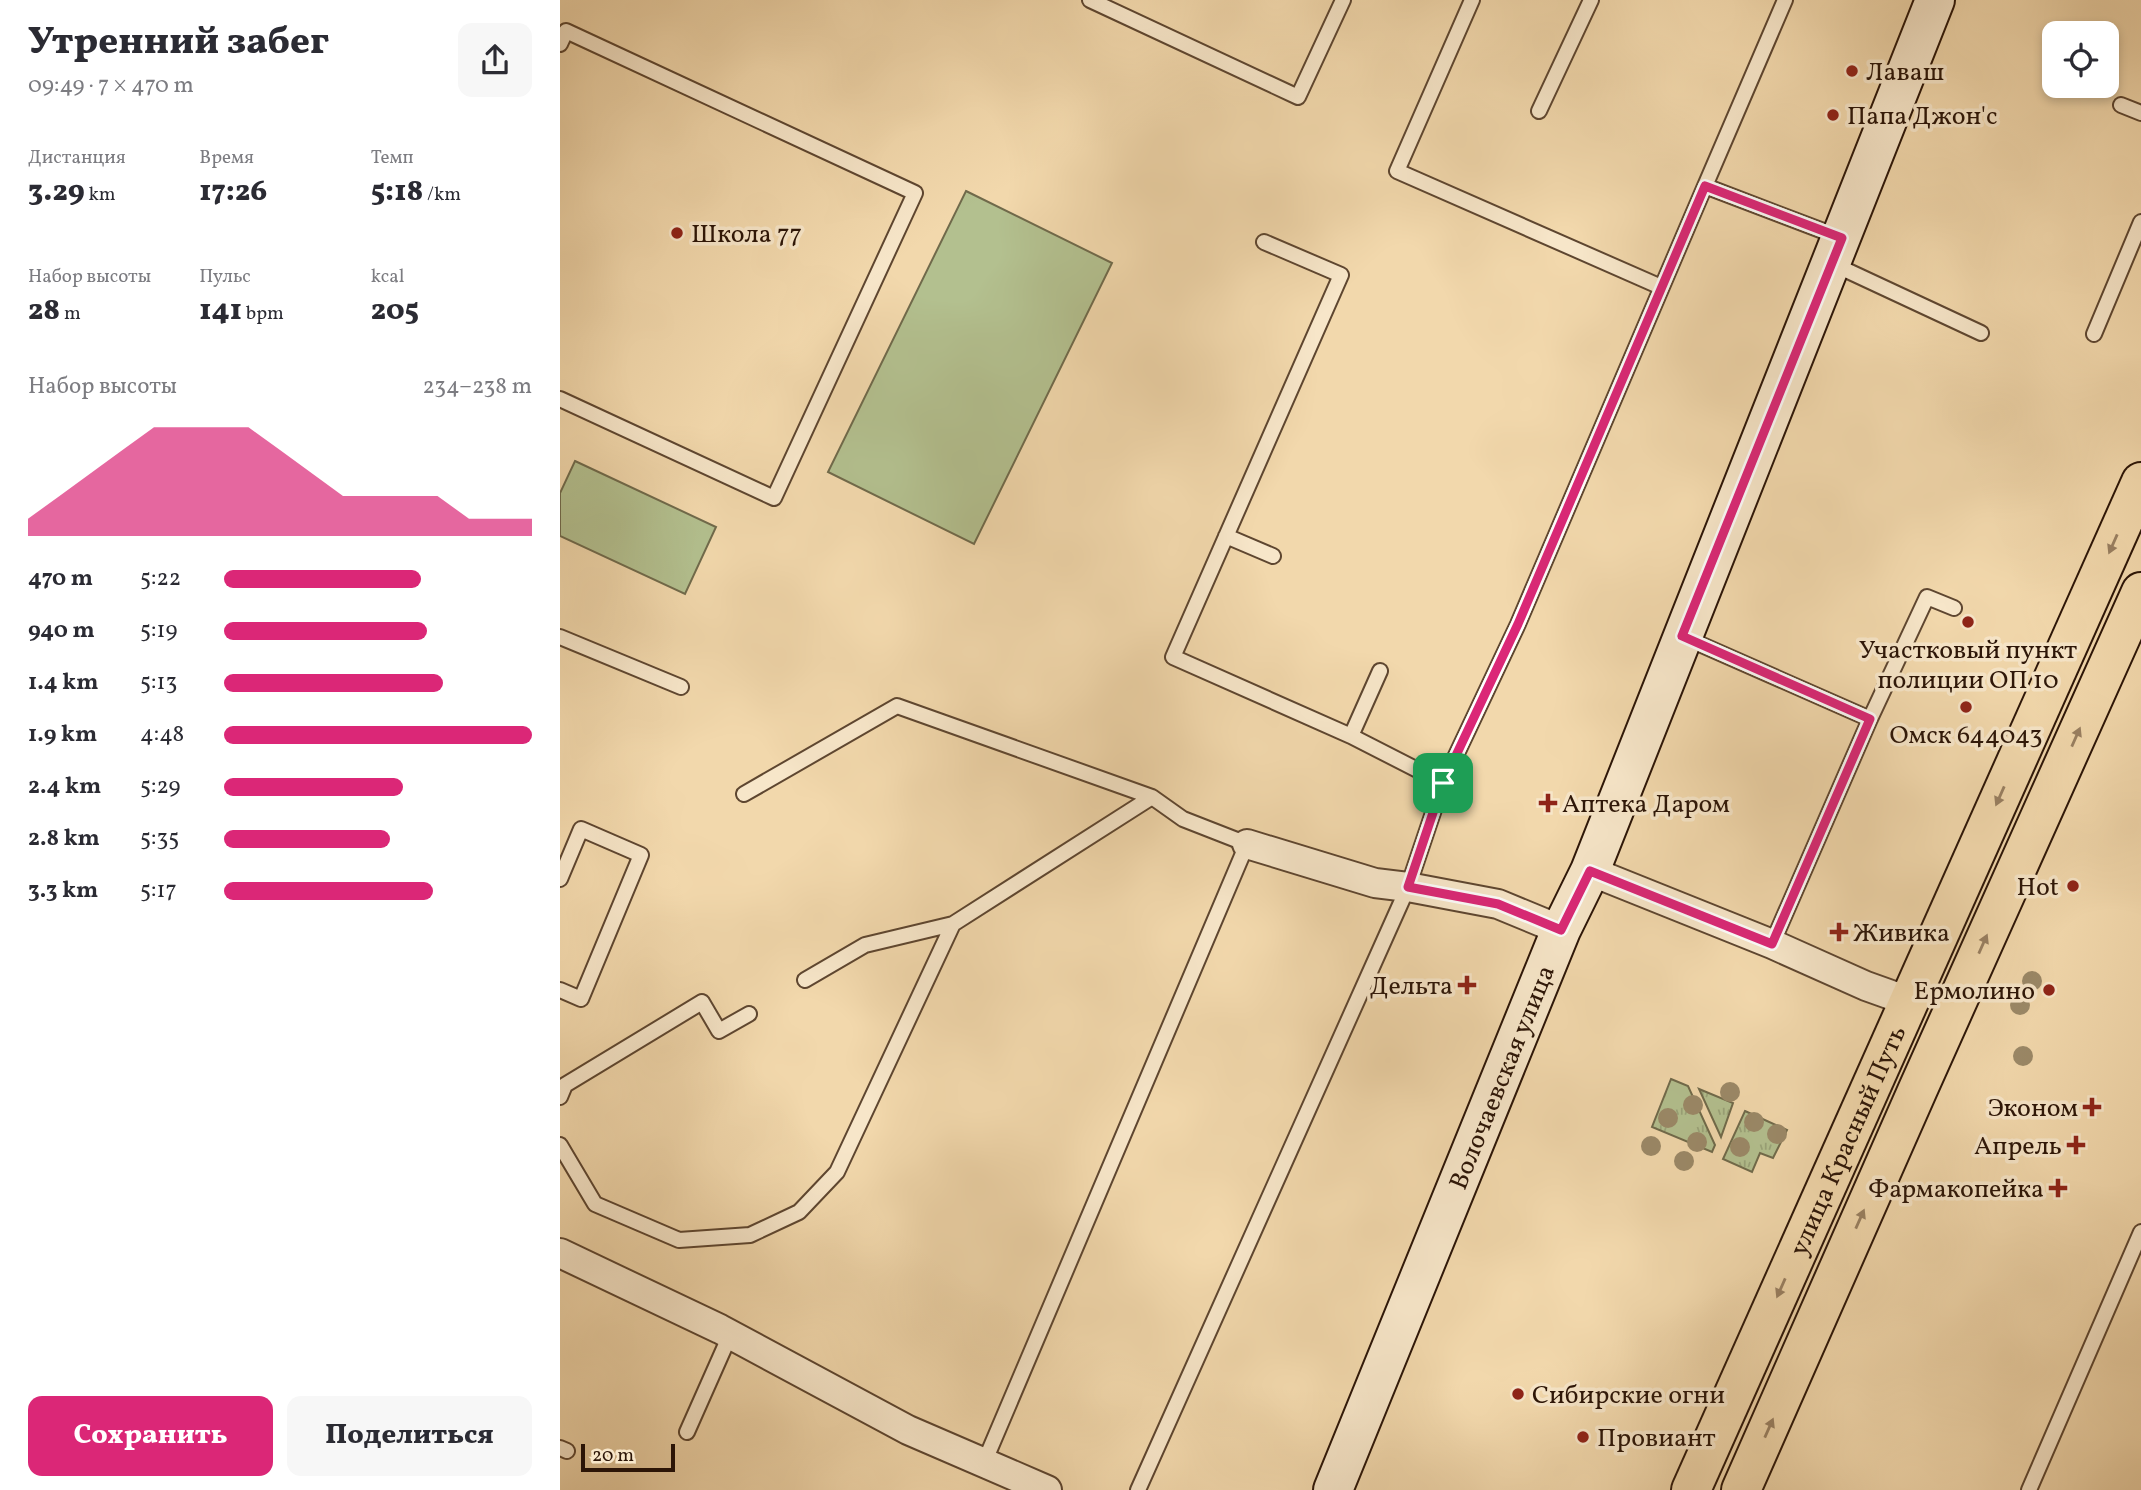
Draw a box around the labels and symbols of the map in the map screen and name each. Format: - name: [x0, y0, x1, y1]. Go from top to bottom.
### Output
- place label: Лаваш: [1866, 55, 1944, 91]
- marker: Лаваш: [1844, 63, 1860, 79]
- place label: Папа Джон'с: [1847, 99, 1998, 135]
- marker: Папа Джон'с: [1825, 107, 1841, 123]
- place label: Школа 77: [691, 217, 802, 253]
- marker: Школа 77: [669, 225, 685, 241]
- one-way arrow: [2107, 534, 2119, 554]
- marker: Участковый пункт полиции ОП 10: [1960, 614, 1976, 630]
- place label: Участковый пункт полиции ОП 10: [1859, 633, 2077, 699]
- marker: Омск 644043: [1958, 699, 1974, 715]
- place label: Омск 644043: [1889, 718, 2043, 754]
- one-way arrow: [2070, 727, 2082, 747]
- pin: [1413, 753, 1473, 813]
- one-way arrow: [1994, 786, 2006, 806]
- place label: Аптека Даром: [1562, 787, 1730, 823]
- marker: Аптека Даром: [1540, 795, 1556, 811]
- place label: Hot: [2016, 870, 2059, 906]
- marker: Hot: [2065, 878, 2081, 894]
- place label: Живика: [1853, 916, 1950, 952]
- marker: Живика: [1831, 924, 1847, 940]
- one-way arrow: [1978, 934, 1989, 955]
- street label: Волочаевская улица: [1441, 960, 1565, 1195]
- place label: Дельта: [1370, 969, 1453, 1005]
- place label: Ермолино: [1914, 974, 2035, 1010]
- marker: Дельта: [1459, 977, 1475, 993]
- marker: Ермолино: [2041, 982, 2057, 998]
- street label: улица Красный Путь: [1782, 1020, 1916, 1262]
- place label: Эконом: [1988, 1091, 2078, 1127]
- marker: Эконом: [2084, 1099, 2100, 1115]
- place label: Апрель: [1974, 1129, 2062, 1165]
- marker: Апрель: [2068, 1137, 2084, 1153]
- place label: Фармакопейка: [1868, 1172, 2044, 1208]
- marker: Фармакопейка: [2050, 1180, 2066, 1196]
- one-way arrow: [1855, 1209, 1866, 1230]
- one-way arrow: [1775, 1278, 1787, 1298]
- place label: Сибирские огни: [1532, 1378, 1725, 1414]
- marker: Сибирские огни: [1510, 1386, 1526, 1402]
- one-way arrow: [1763, 1417, 1774, 1438]
- place label: Провиант: [1597, 1421, 1716, 1457]
- marker: Провиант: [1575, 1429, 1591, 1445]
- scale bar: [581, 1441, 676, 1473]

